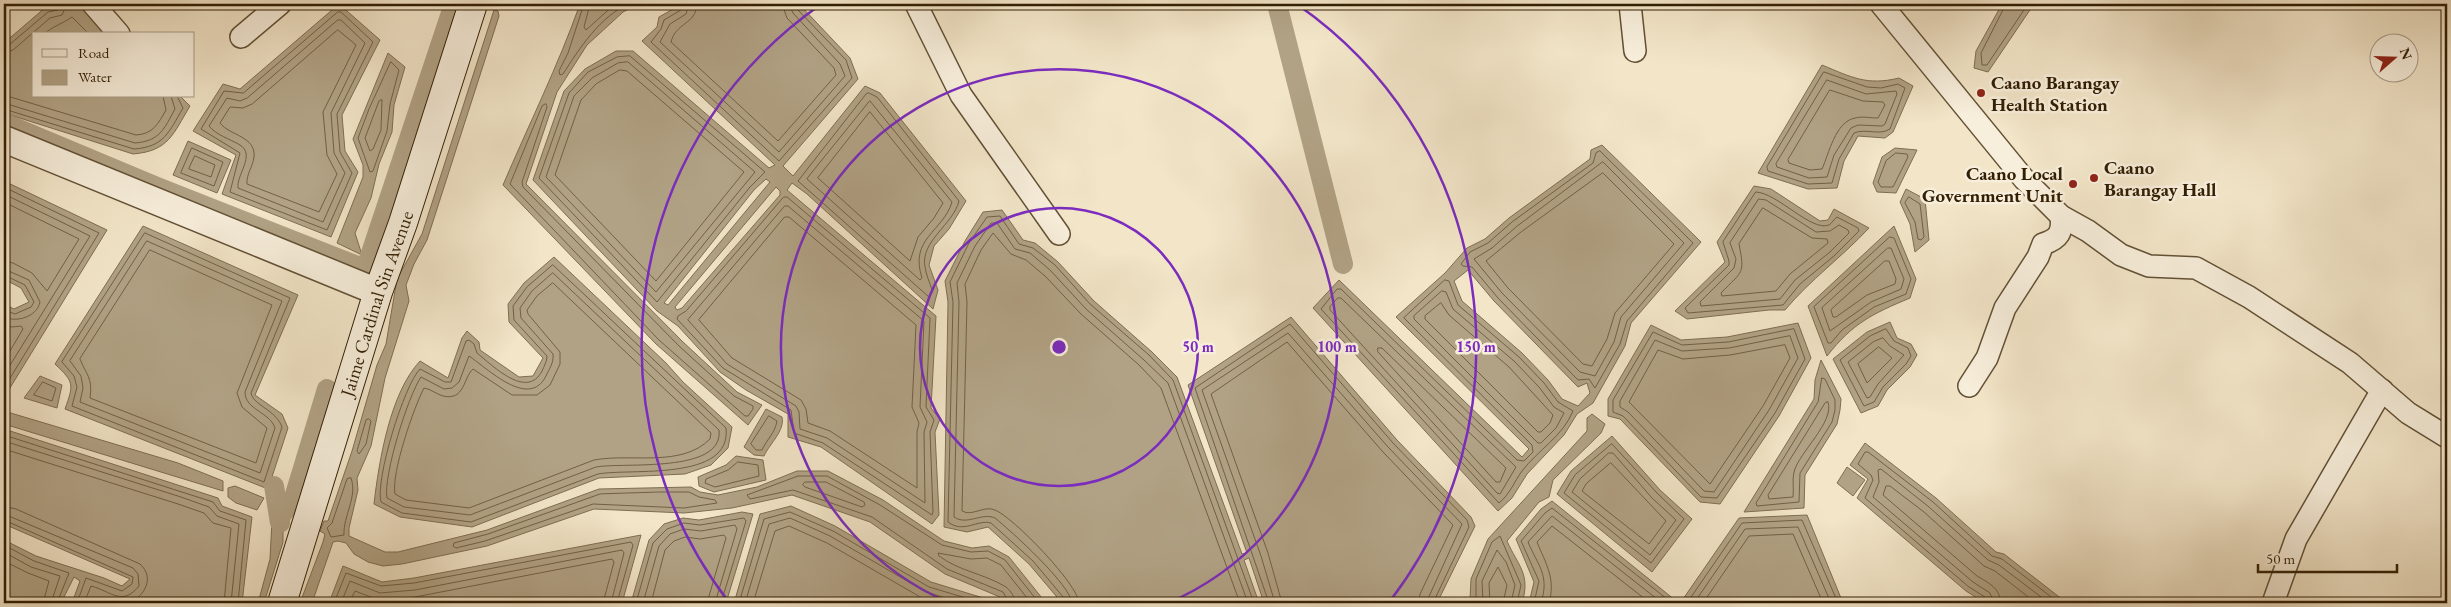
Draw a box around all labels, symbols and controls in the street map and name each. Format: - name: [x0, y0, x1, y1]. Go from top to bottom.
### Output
- legend: [32, 32, 195, 98]
- north arrow: [2368, 32, 2418, 82]
- text: Road: [78, 43, 110, 62]
- text: N: [2396, 45, 2417, 63]
- text: Water: [78, 67, 112, 86]
- place label: Caano Barangay Health Station: [1991, 70, 2120, 117]
- marker: Caano Barangay Health Station: [1975, 87, 1987, 99]
- place label: Caano Barangay Hall: [2104, 155, 2217, 202]
- place label: Caano Local Government Unit: [1922, 161, 2064, 208]
- marker: Caano Barangay Hall: [2088, 172, 2100, 184]
- marker: Caano Local Government Unit: [2067, 178, 2079, 190]
- street label: Jaime Cardinal Sin Avenue: [334, 208, 419, 402]
- text: 50 m: [1182, 337, 1214, 356]
- text: 100 m: [1317, 337, 1357, 356]
- text: 150 m: [1456, 337, 1496, 356]
- centre of rings: [1050, 338, 1068, 356]
- scale bar: [2258, 542, 2397, 574]
- text: 50 m: [2266, 549, 2295, 568]

